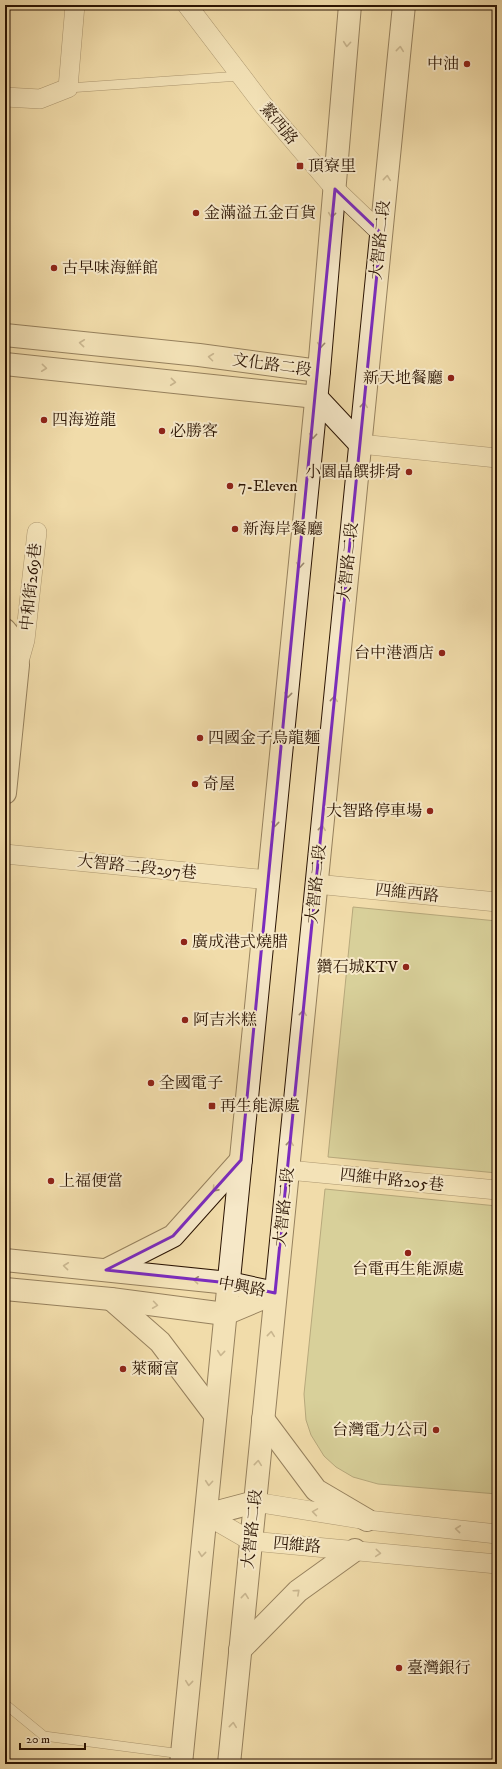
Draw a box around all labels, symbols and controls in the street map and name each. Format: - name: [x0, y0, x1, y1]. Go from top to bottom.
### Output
- one-way arrow: [343, 41, 352, 47]
- one-way arrow: [395, 46, 404, 52]
- place label: 中油: [427, 54, 459, 74]
- marker: 中油: [462, 59, 472, 69]
- street label: 鰲西路: [256, 99, 302, 149]
- place label: 頂寮里: [308, 156, 356, 176]
- marker: 頂寮里: [295, 161, 305, 171]
- one-way arrow: [382, 175, 391, 181]
- street label: 大智路二段: [366, 199, 394, 281]
- place label: 金滿溢五金百貨: [204, 203, 316, 223]
- marker: 金滿溢五金百貨: [191, 208, 201, 218]
- one-way arrow: [328, 212, 337, 218]
- place label: 古早味海鮮館: [62, 258, 158, 278]
- marker: 古早味海鮮館: [49, 263, 59, 273]
- one-way arrow: [79, 338, 85, 347]
- one-way arrow: [317, 342, 326, 348]
- street label: 文化路二段: [231, 350, 313, 380]
- one-way arrow: [208, 352, 214, 361]
- one-way arrow: [41, 363, 47, 372]
- place label: 新天地餐廳: [363, 368, 443, 388]
- marker: 新天地餐廳: [446, 373, 456, 383]
- one-way arrow: [170, 377, 176, 386]
- one-way arrow: [359, 402, 368, 408]
- place label: 四海遊龍: [52, 410, 116, 430]
- marker: 四海遊龍: [39, 415, 49, 425]
- place label: 必勝客: [170, 421, 218, 441]
- marker: 必勝客: [157, 426, 167, 436]
- one-way arrow: [308, 433, 317, 439]
- place label: 小園晶饌排骨: [305, 462, 401, 482]
- marker: 小園晶饌排骨: [404, 467, 414, 477]
- place label: 7-Eleven: [238, 476, 298, 496]
- marker: 7-Eleven: [225, 481, 235, 491]
- place label: 新海岸餐廳: [243, 519, 323, 539]
- street label: 大智路二段: [334, 521, 362, 603]
- marker: 新海岸餐廳: [230, 524, 240, 534]
- street label: 中和街269巷: [16, 542, 46, 632]
- one-way arrow: [296, 562, 305, 568]
- place label: 台中港酒店: [354, 643, 434, 663]
- marker: 台中港酒店: [437, 648, 447, 658]
- one-way arrow: [283, 691, 292, 698]
- one-way arrow: [330, 696, 339, 702]
- place label: 四國金子烏龍麵: [208, 728, 320, 748]
- marker: 四國金子烏龍麵: [195, 733, 205, 743]
- place label: 奇屋: [203, 774, 235, 794]
- marker: 奇屋: [190, 779, 200, 789]
- place label: 大智路停車場: [326, 801, 422, 821]
- marker: 大智路停車場: [425, 806, 435, 816]
- one-way arrow: [270, 821, 279, 827]
- one-way arrow: [317, 825, 326, 831]
- street label: 大智路二段: [302, 843, 330, 925]
- street label: 大智路二段297巷: [76, 851, 198, 883]
- street label: 四維西路: [374, 880, 440, 906]
- place label: 廣成港式燒腊: [192, 932, 288, 952]
- marker: 廣成港式燒腊: [179, 937, 189, 947]
- place label: 鑽石城KTV: [316, 957, 399, 977]
- marker: 鑽石城KTV: [401, 962, 411, 972]
- place label: 阿吉米糕: [193, 1010, 257, 1030]
- one-way arrow: [298, 1010, 307, 1016]
- marker: 阿吉米糕: [180, 1015, 190, 1025]
- place label: 全國電子: [159, 1073, 223, 1093]
- marker: 全國電子: [146, 1078, 156, 1088]
- place label: 再生能源處: [220, 1096, 300, 1116]
- marker: 再生能源處: [207, 1101, 217, 1111]
- one-way arrow: [285, 1140, 294, 1146]
- street label: 四維中路205巷: [339, 1165, 445, 1195]
- street label: 大智路二段: [270, 1166, 298, 1248]
- place label: 上福便當: [59, 1171, 123, 1191]
- marker: 上福便當: [46, 1176, 56, 1186]
- one-way arrow: [212, 1184, 220, 1192]
- marker: 台電再生能源處: [403, 1248, 413, 1258]
- place label: 台電再生能源處: [352, 1259, 464, 1279]
- one-way arrow: [63, 1262, 69, 1271]
- street label: 中興路: [217, 1273, 267, 1301]
- one-way arrow: [193, 1275, 199, 1284]
- one-way arrow: [152, 1300, 158, 1309]
- one-way arrow: [267, 1331, 276, 1337]
- one-way arrow: [217, 1350, 226, 1356]
- place label: 萊爾富: [131, 1359, 179, 1379]
- marker: 萊爾富: [118, 1364, 128, 1374]
- place label: 台灣電力公司: [332, 1420, 428, 1440]
- marker: 台灣電力公司: [431, 1425, 441, 1435]
- one-way arrow: [254, 1460, 263, 1466]
- one-way arrow: [205, 1479, 214, 1486]
- street label: 大智路二段: [238, 1488, 266, 1570]
- one-way arrow: [312, 1508, 318, 1516]
- one-way arrow: [455, 1525, 461, 1534]
- street label: 四維路: [272, 1533, 322, 1557]
- one-way arrow: [374, 1548, 381, 1557]
- one-way arrow: [198, 1551, 207, 1557]
- one-way arrow: [292, 1590, 300, 1597]
- one-way arrow: [241, 1593, 250, 1599]
- place label: 臺灣銀行: [407, 1658, 471, 1678]
- marker: 臺灣銀行: [394, 1663, 404, 1673]
- one-way arrow: [185, 1680, 194, 1686]
- one-way arrow: [228, 1722, 237, 1728]
- scale bar: [20, 1725, 85, 1751]
- text: 20 m: [26, 1732, 50, 1747]

